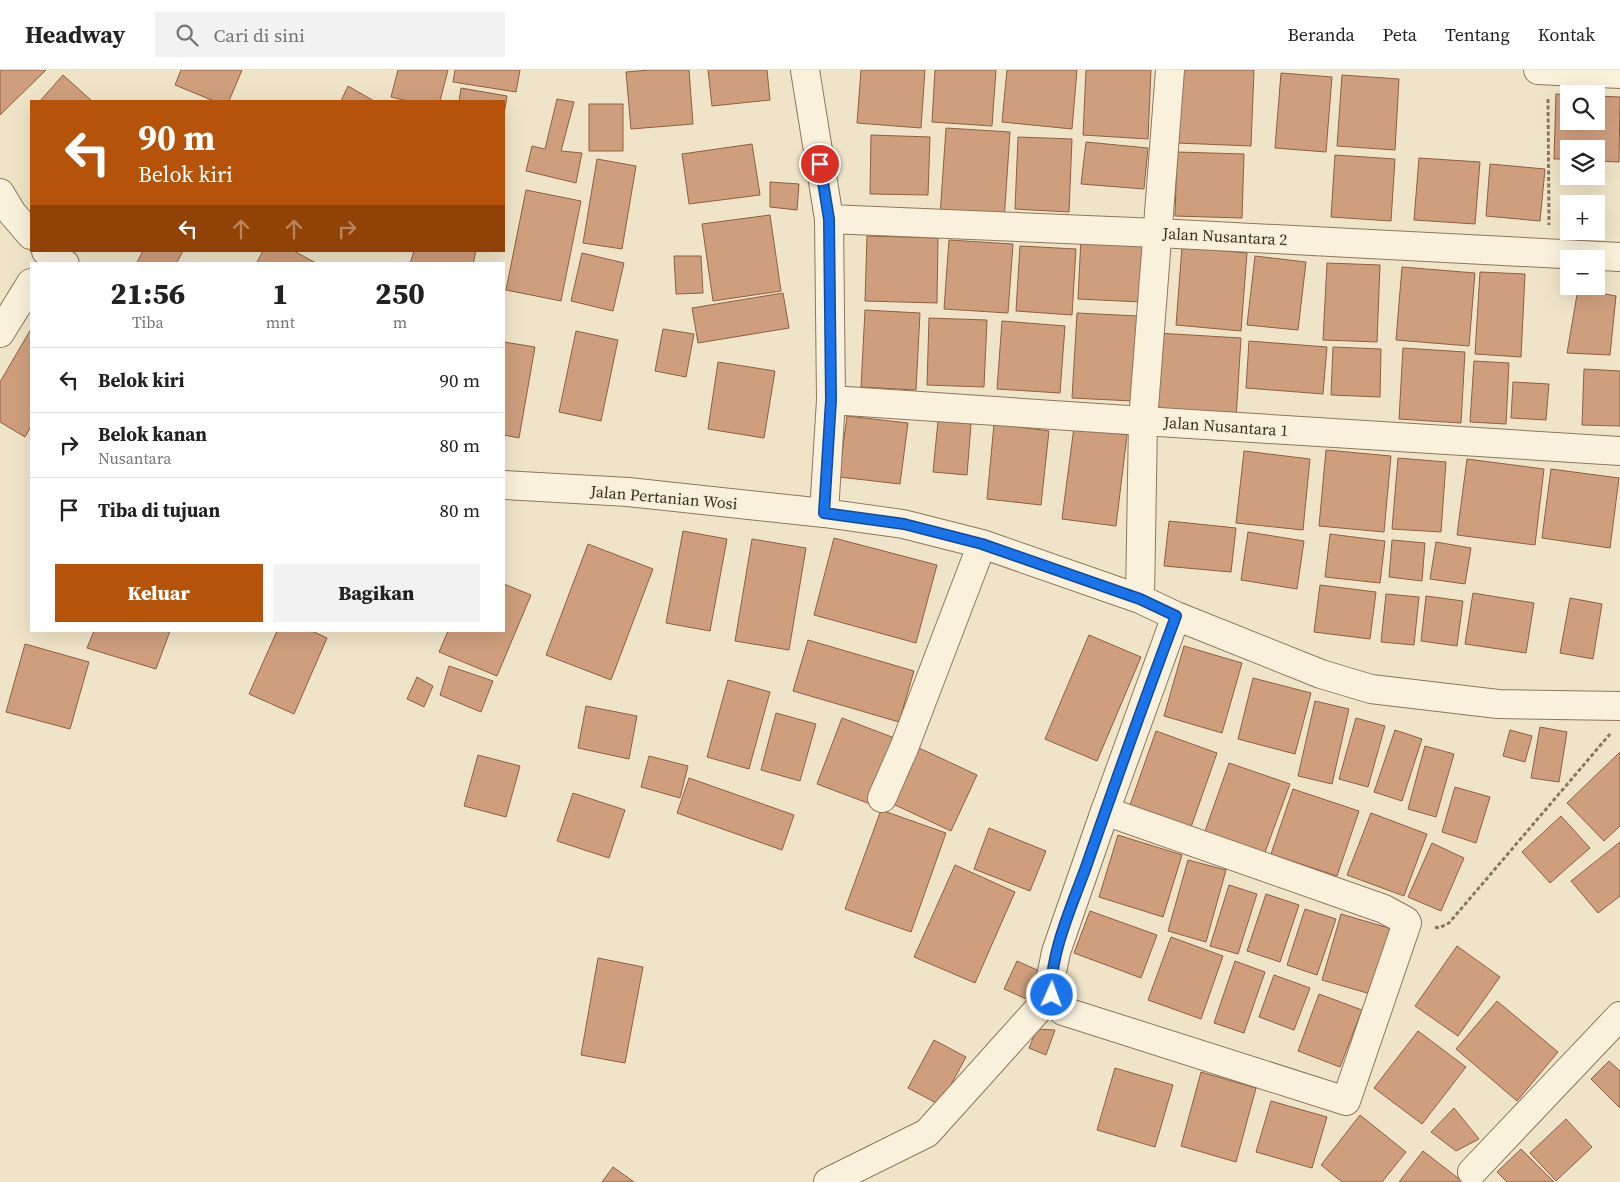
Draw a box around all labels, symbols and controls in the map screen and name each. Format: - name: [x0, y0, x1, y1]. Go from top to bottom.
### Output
- search box: [155, 12, 505, 57]
- text: Headway: [25, 18, 125, 51]
- icon: search: [173, 21, 201, 49]
- text: Cari di sini: [213, 22, 305, 48]
- text: Beranda: [1287, 22, 1355, 47]
- text: Peta: [1383, 22, 1417, 47]
- text: Tentang: [1445, 22, 1510, 47]
- text: Kontak: [1538, 22, 1595, 47]
- map controls: [1560, 85, 1605, 295]
- button: search: [1560, 85, 1605, 130]
- text: 90 m: [138, 114, 215, 162]
- icon: left: [55, 120, 120, 185]
- button: layers: [1560, 140, 1605, 185]
- pin: [799, 143, 841, 185]
- icon: arrive: [806, 150, 834, 178]
- text: Belok kiri: [138, 159, 233, 189]
- button: +: [1560, 195, 1605, 240]
- icon: left: [174, 215, 202, 243]
- icon: ahead: [227, 215, 255, 243]
- icon: ahead: [280, 215, 308, 243]
- icon: right: [333, 215, 361, 243]
- street label: Jalan Nusantara 2: [1161, 222, 1288, 250]
- button: −: [1560, 250, 1605, 295]
- text: 21:56: [110, 273, 185, 314]
- text: 1: [272, 273, 289, 314]
- text: 250: [375, 273, 425, 314]
- text: Tiba: [132, 311, 164, 333]
- text: mnt: [266, 311, 295, 333]
- text: m: [393, 311, 407, 333]
- icon: left: [55, 366, 83, 394]
- text: Belok kiri: [98, 367, 185, 393]
- text: 90 m: [439, 367, 480, 393]
- street label: Jalan Nusantara 1: [1162, 411, 1289, 441]
- text: Belok kanan: [98, 421, 207, 447]
- icon: right: [55, 431, 83, 459]
- text: 80 m: [439, 432, 480, 458]
- text: Nusantara: [98, 447, 171, 469]
- street label: Jalan Pertanian Wosi: [589, 480, 739, 514]
- icon: arrive: [55, 496, 83, 524]
- text: Tiba di tujuan: [98, 497, 220, 523]
- text: 80 m: [439, 497, 480, 523]
- button: Keluar: [55, 564, 263, 622]
- button: Bagikan: [273, 564, 480, 622]
- position arrow: [1025, 968, 1077, 1020]

